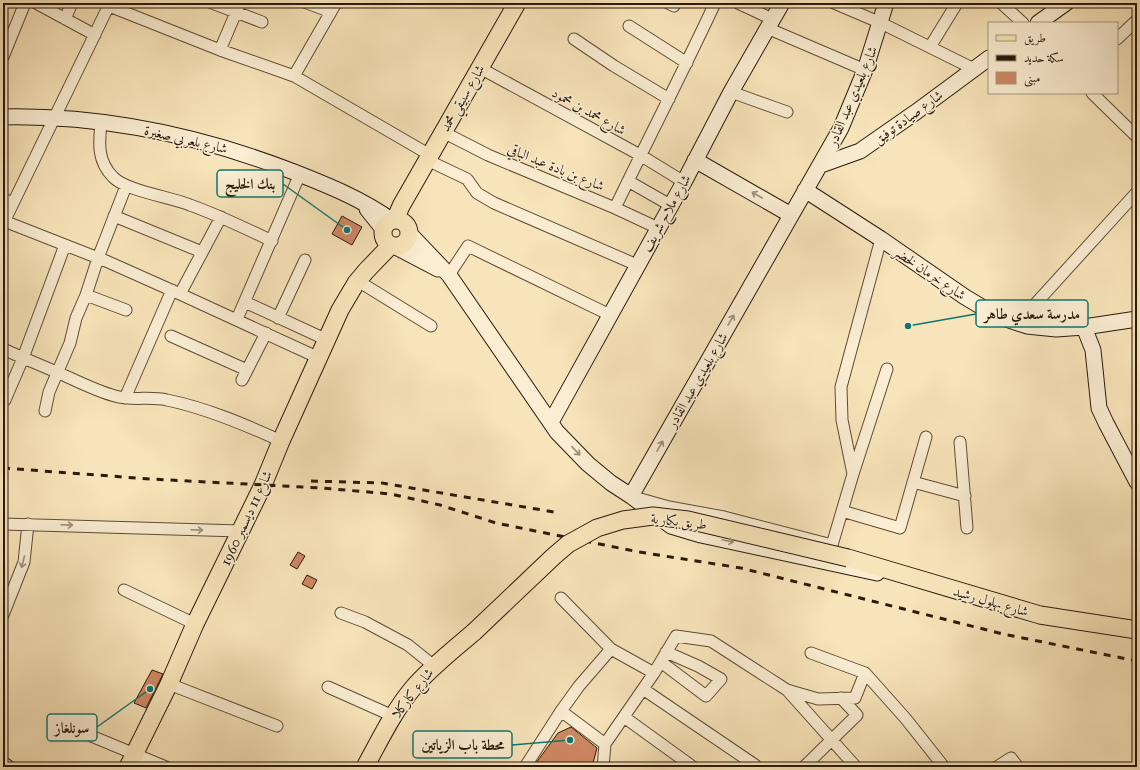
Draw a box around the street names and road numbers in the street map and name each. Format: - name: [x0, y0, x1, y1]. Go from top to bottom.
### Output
- street label: شارع بلعيدي عبد القادر: [823, 44, 884, 152]
- street label: شارع سبيقي محمد: [436, 62, 493, 137]
- street label: شارع محمد بن محمود: [547, 84, 629, 141]
- street label: شارع صيادة توفيق: [870, 86, 948, 151]
- street label: شارع بلعربي صغيرة: [142, 122, 229, 160]
- street label: شارع بن بادة عبد الباقي: [504, 140, 607, 197]
- street label: شارع ملاح شريف: [638, 172, 698, 257]
- street label: شارع خرمان لخضر: [887, 242, 969, 306]
- street label: شارع بلعيدي عبد القادر: [662, 330, 734, 434]
- street label: شارع 11 ديسمبر 1960: [217, 468, 279, 570]
- street label: طريق بكارية: [650, 510, 708, 533]
- street label: شارع بهلول رشيد: [950, 583, 1031, 623]
- street label: شارع كاركلا: [387, 665, 440, 724]

